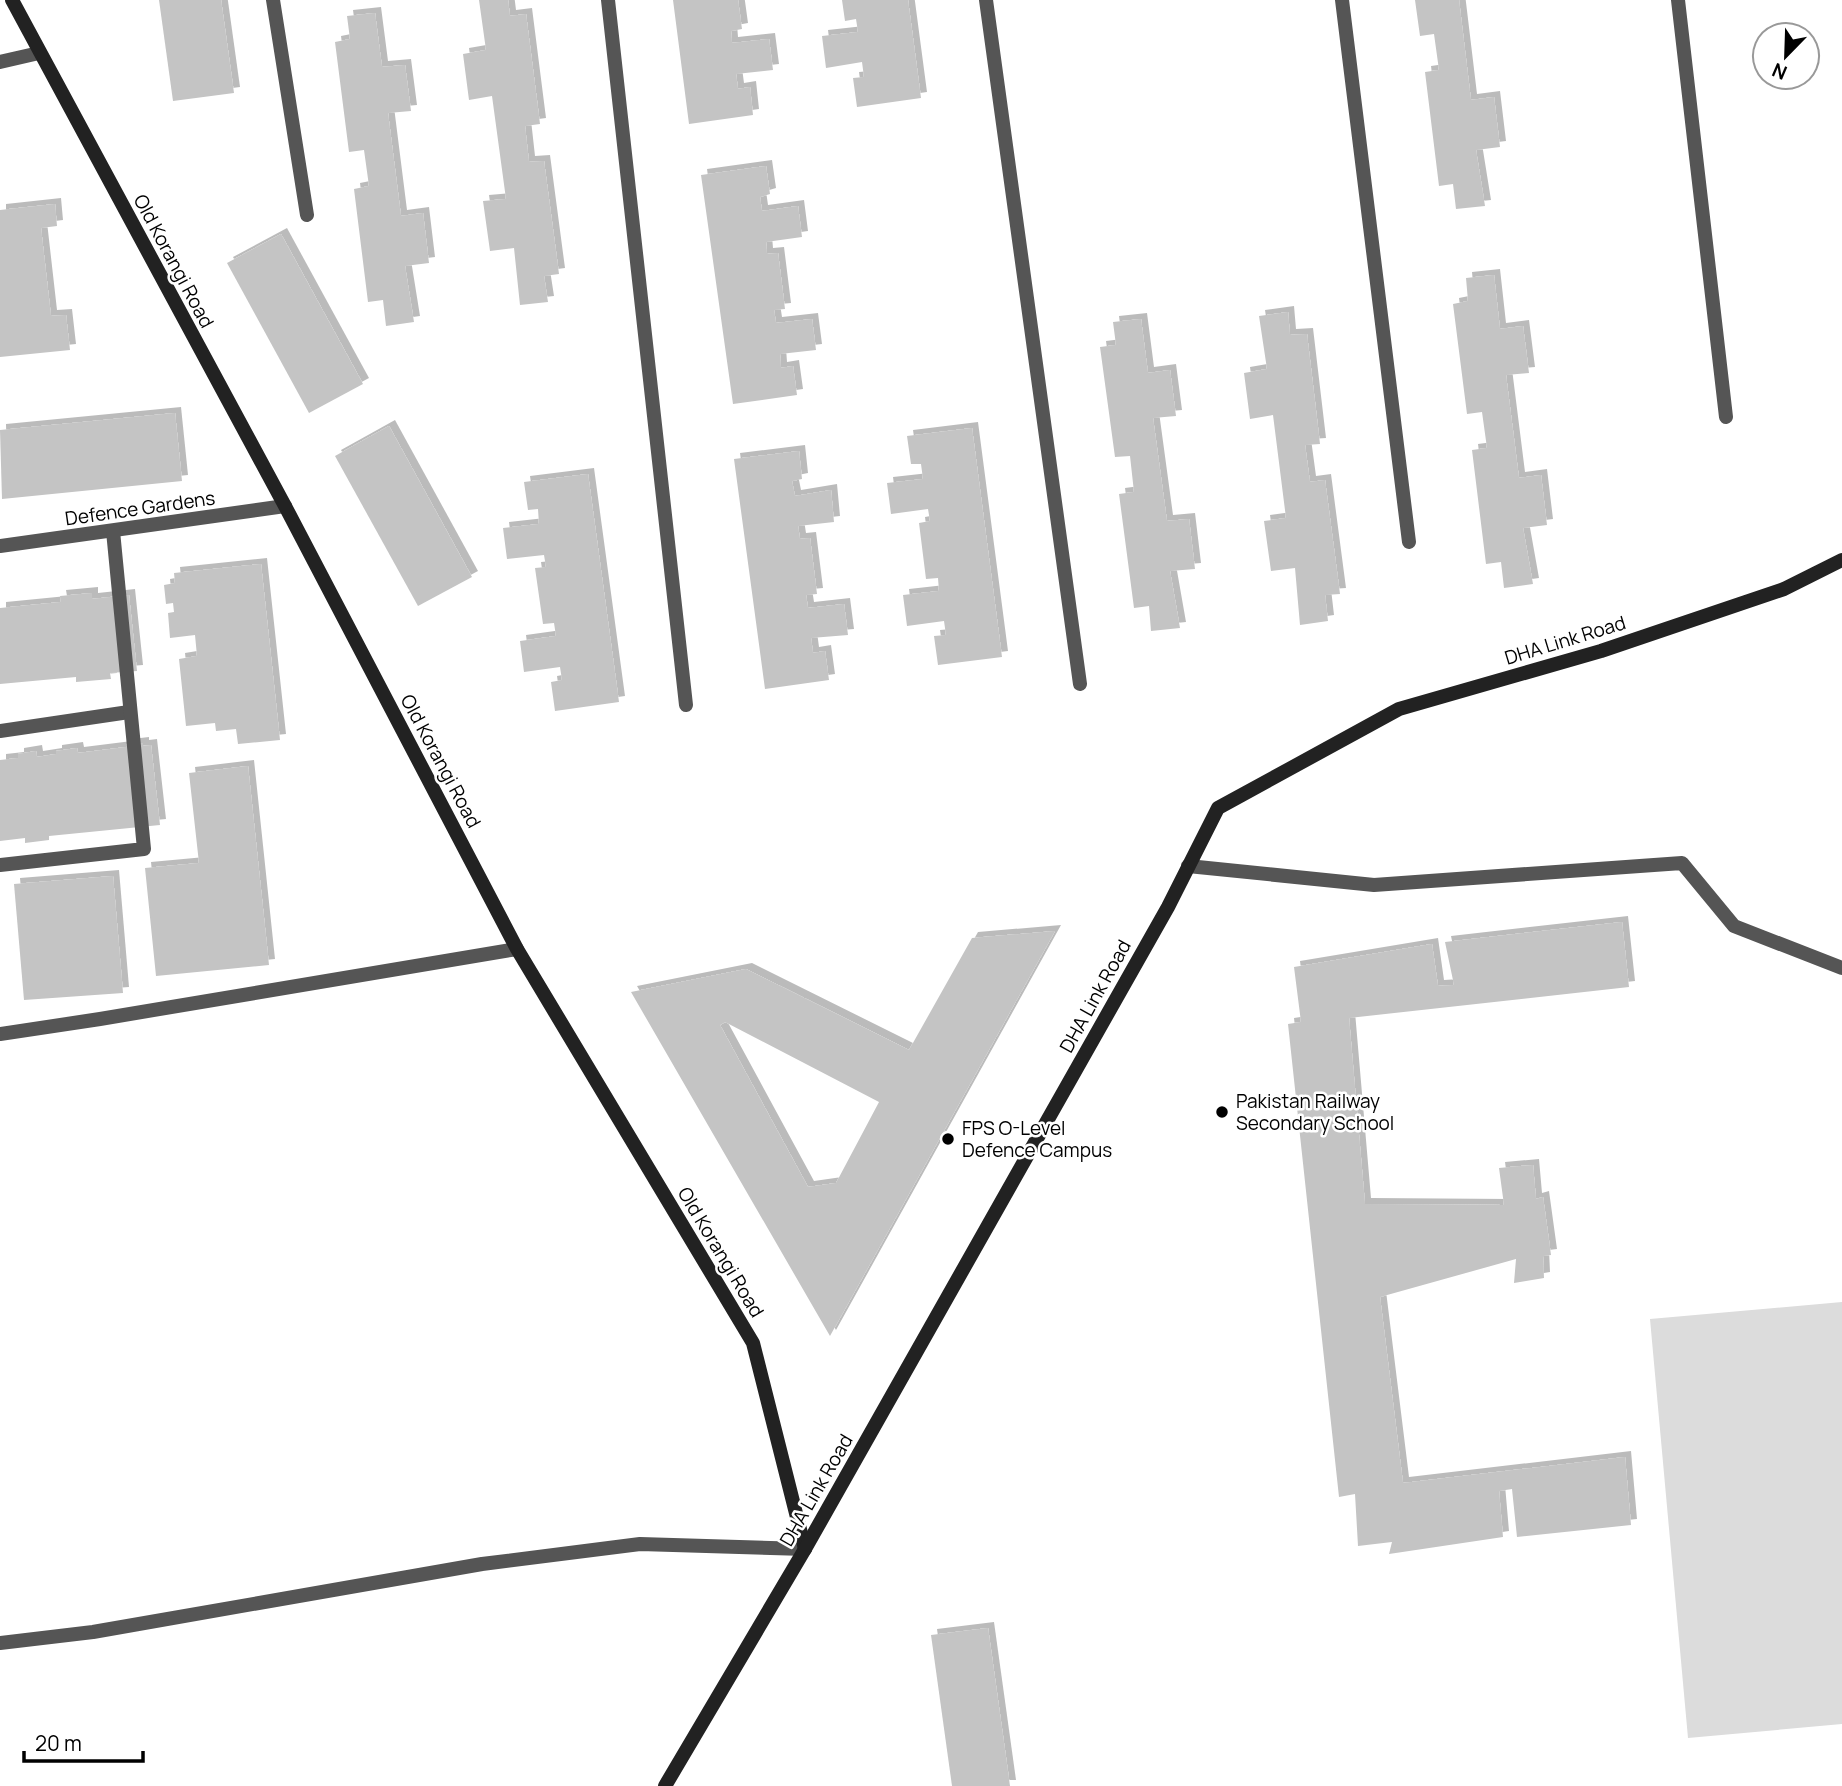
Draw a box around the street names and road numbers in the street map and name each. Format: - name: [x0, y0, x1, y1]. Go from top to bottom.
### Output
- street label: Old Korangi Road: [128, 190, 220, 332]
- street label: Defence Gardens: [63, 485, 217, 531]
- street label: DHA Link Road: [1501, 609, 1629, 671]
- street label: Old Korangi Road: [395, 690, 487, 832]
- street label: DHA Link Road: [1053, 935, 1137, 1057]
- street label: Old Korangi Road: [672, 1182, 770, 1322]
- street label: DHA Link Road: [773, 1429, 859, 1551]

